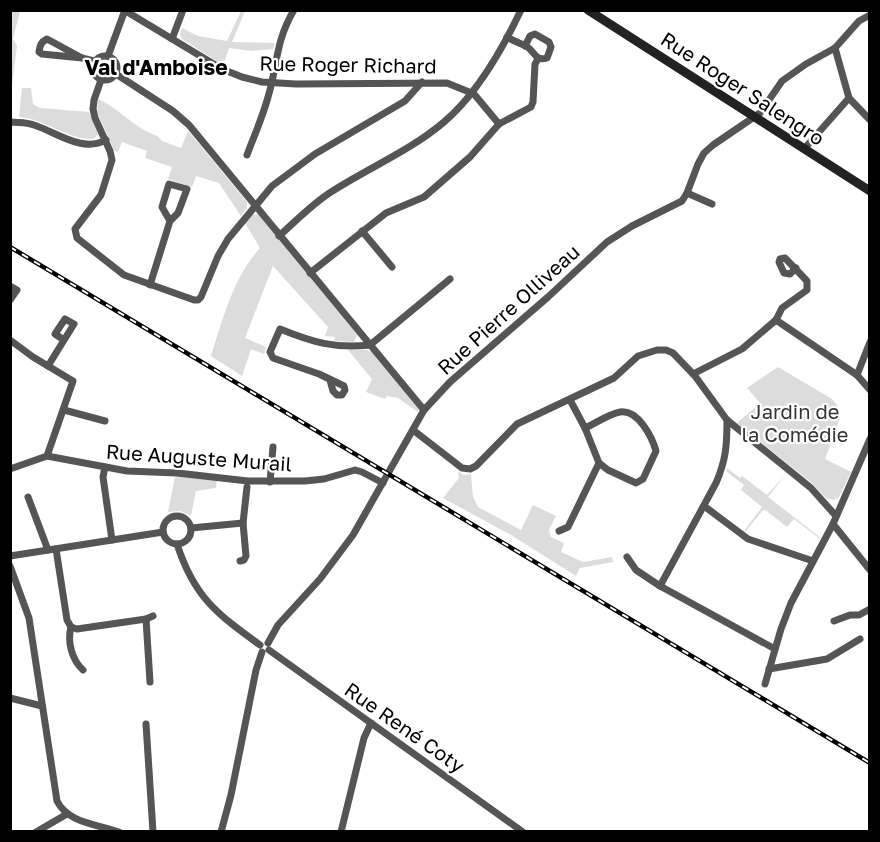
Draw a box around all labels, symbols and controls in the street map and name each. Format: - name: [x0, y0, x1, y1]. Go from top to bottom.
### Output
- street label: Rue Roger Salengro: [657, 26, 829, 150]
- street label: Rue Roger Richard: [259, 50, 437, 78]
- district label: Val d'Amboise: [84, 54, 228, 80]
- street label: Rue Pierre Olliveau: [432, 239, 584, 379]
- park label: Jardin de la Comédie: [742, 399, 848, 446]
- street label: Rue Auguste Murail: [105, 439, 293, 475]
- street label: Rue René Coty: [340, 677, 470, 777]

